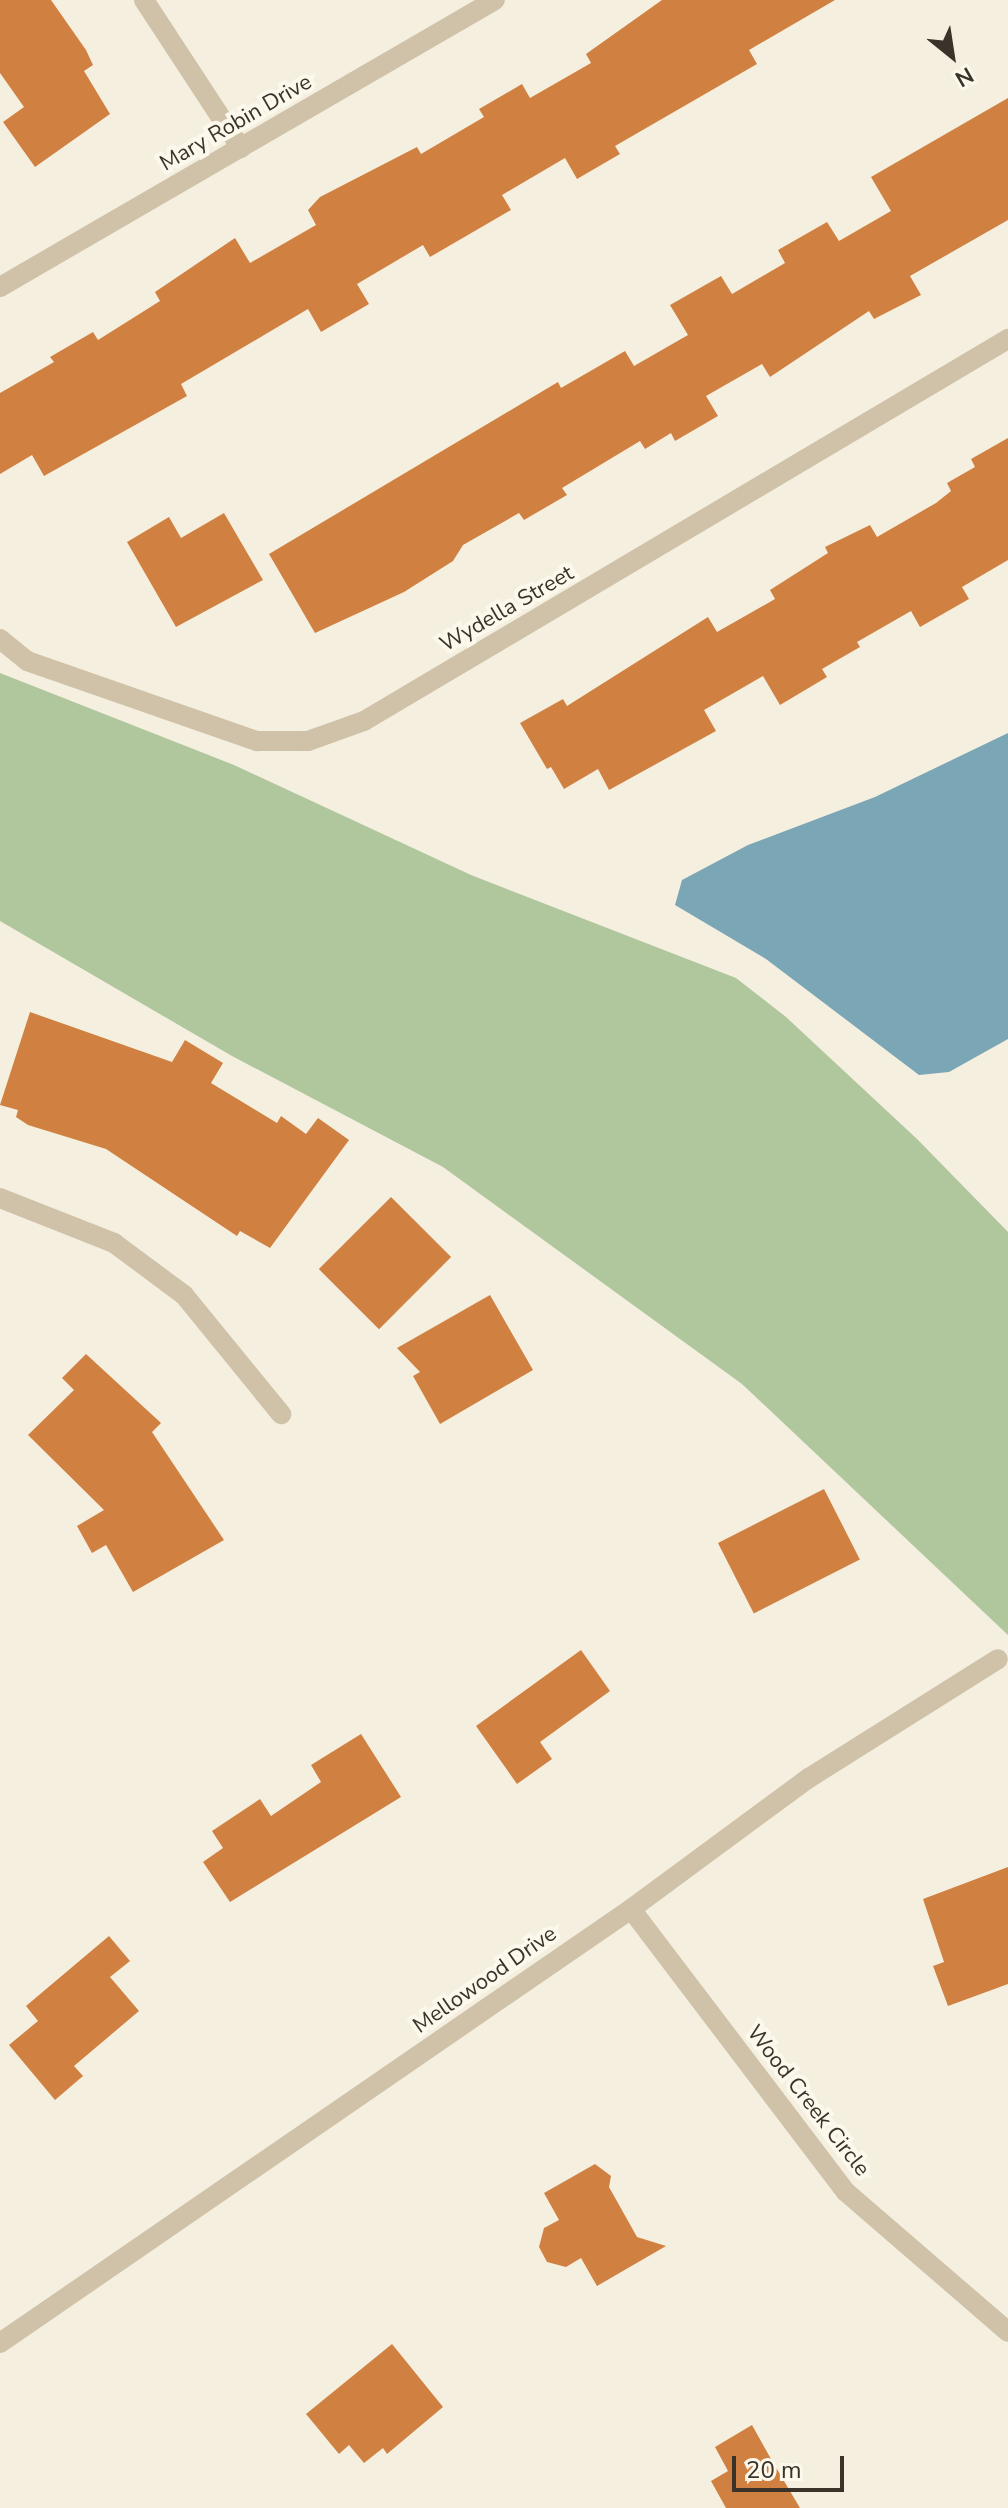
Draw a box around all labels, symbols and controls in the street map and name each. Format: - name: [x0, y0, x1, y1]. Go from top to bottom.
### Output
- north arrow: [912, 16, 992, 96]
- text: N: [949, 60, 979, 94]
- street label: Mary Robin Drive: [155, 69, 317, 177]
- street label: Wydella Street: [436, 560, 578, 658]
- street label: Mellowood Drive: [408, 1921, 562, 2039]
- street label: Wood Creek Circle: [741, 2020, 875, 2182]
- scale bar: [736, 2440, 848, 2490]
- text: 20 m: [746, 2454, 802, 2486]

